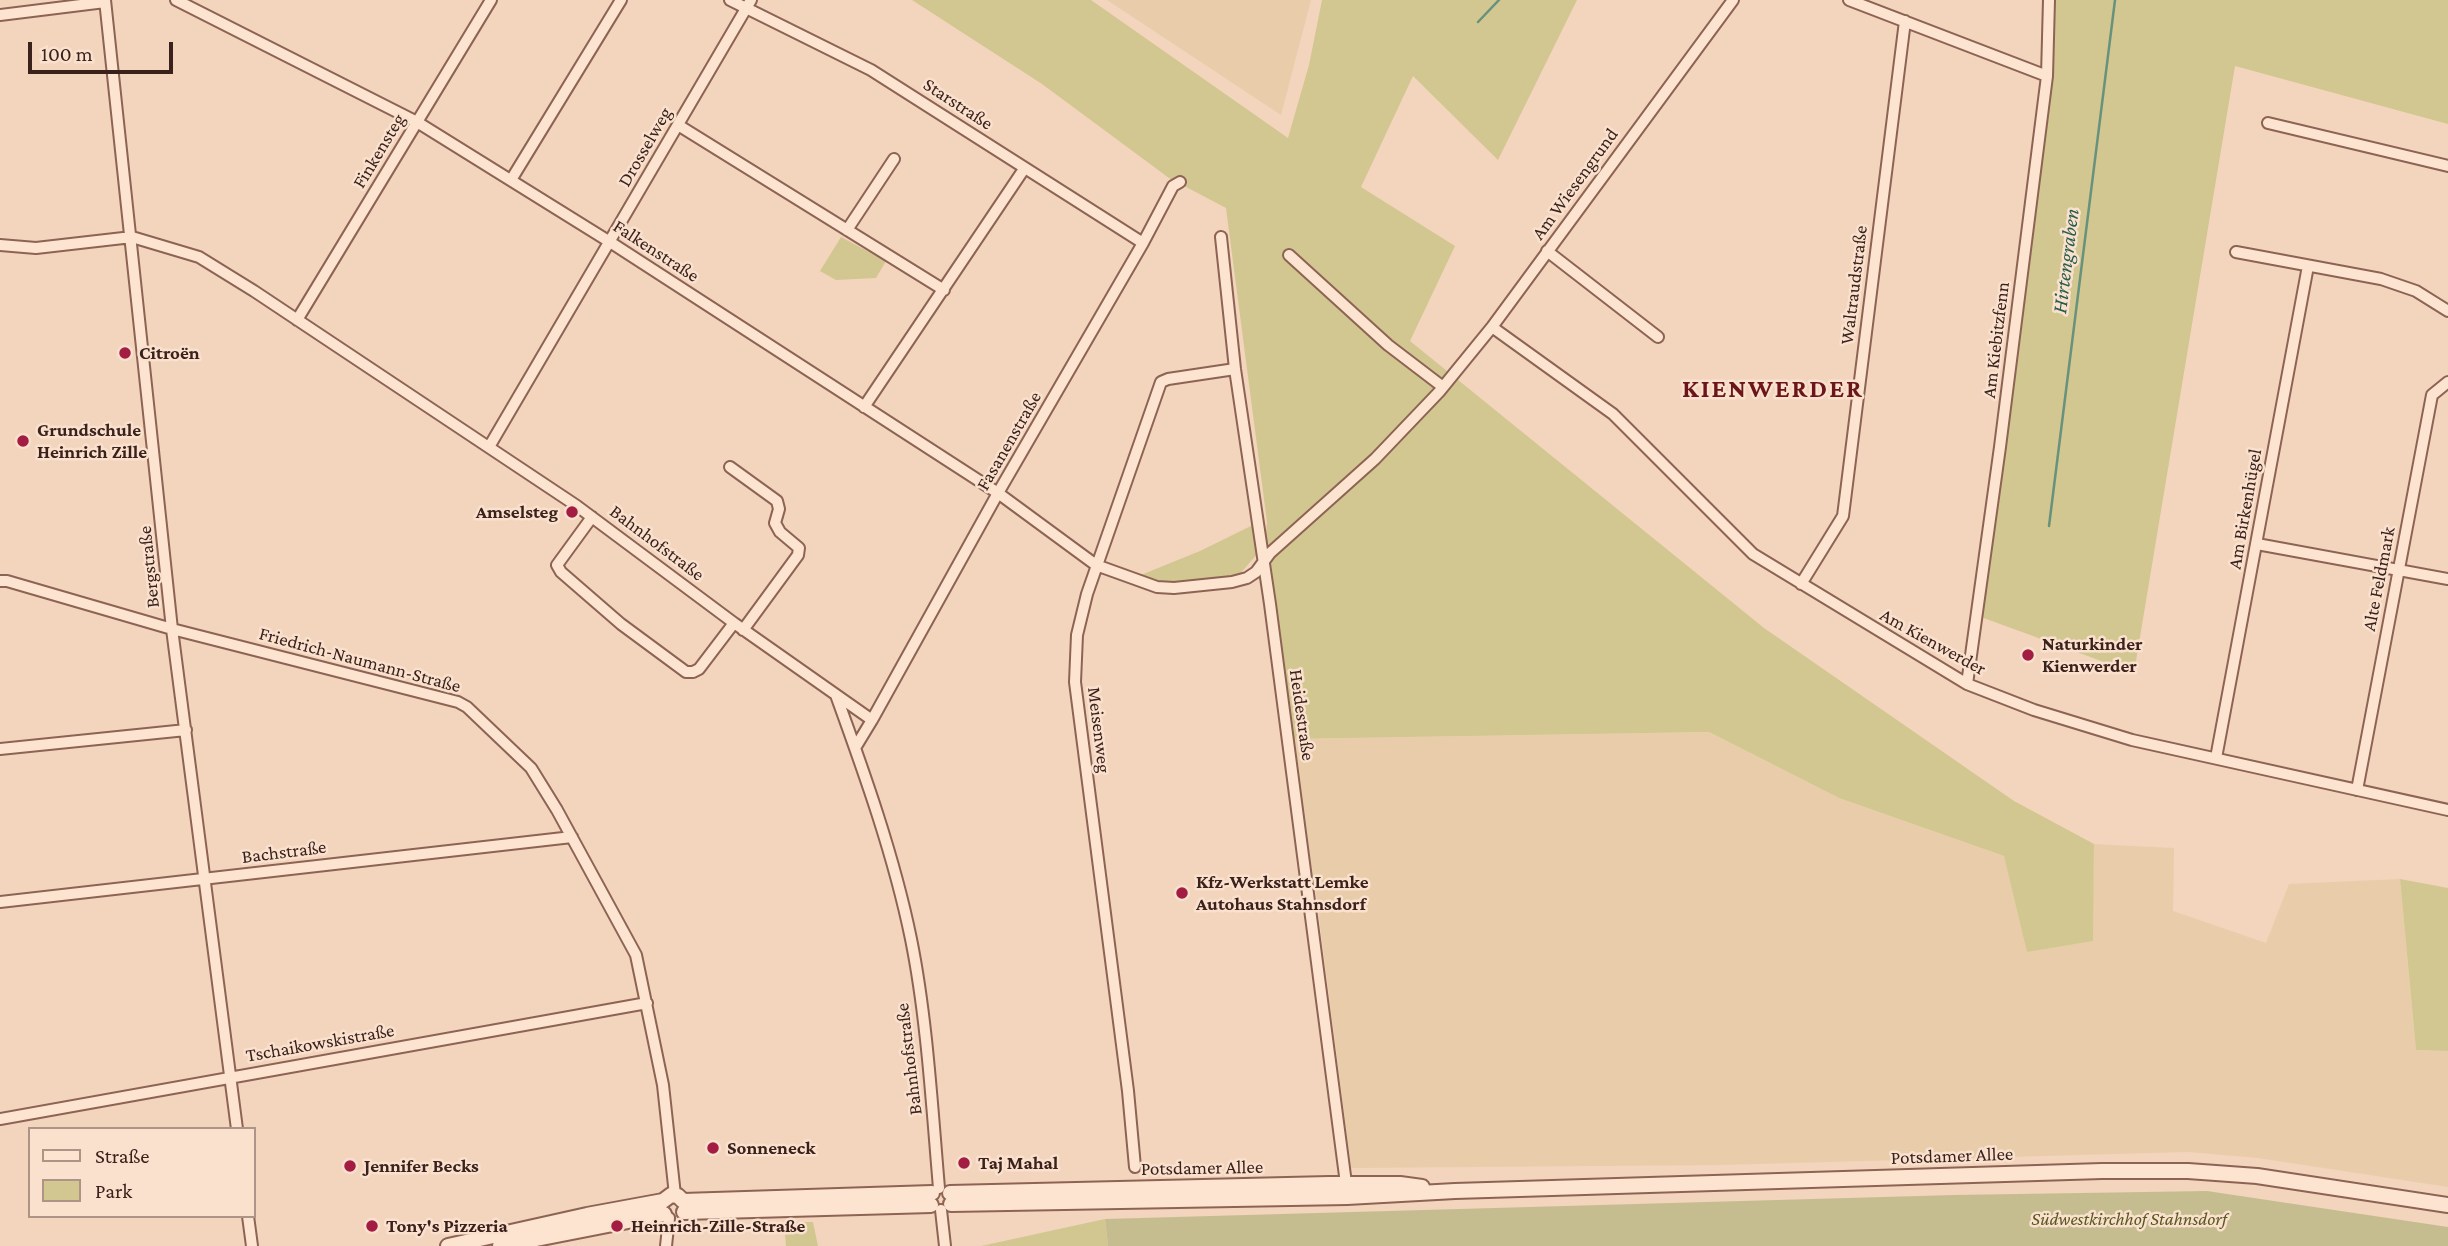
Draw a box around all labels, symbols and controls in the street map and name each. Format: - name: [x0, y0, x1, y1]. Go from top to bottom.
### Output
- scale bar: [32, 28, 177, 72]
- text: 100 m: [41, 42, 93, 66]
- street label: Starstraße: [919, 73, 997, 135]
- street label: Drosselweg: [613, 103, 677, 191]
- street label: Finkensteg: [348, 110, 410, 192]
- street label: Am Wiesengrund: [1527, 124, 1623, 244]
- water label: Hirtengraben: [2047, 207, 2085, 315]
- street label: Falkenstraße: [609, 215, 703, 287]
- street label: Waltraudstraße: [1835, 224, 1873, 346]
- street label: Am Kiebitzfenn: [1978, 281, 2014, 399]
- place label: Citroën: [139, 342, 200, 364]
- marker: Citroën: [117, 345, 133, 361]
- district label: KIENWERDER: [1683, 373, 1863, 405]
- street label: Fasanenstraße: [971, 387, 1047, 495]
- place label: Grundschule Heinrich Zille: [37, 419, 147, 463]
- marker: Grundschule Heinrich Zille: [15, 433, 31, 449]
- street label: Am Birkenhügel: [2223, 447, 2267, 571]
- street label: Bahnhofstraße: [605, 500, 709, 586]
- place label: Amselsteg: [476, 501, 558, 523]
- marker: Amselsteg: [564, 504, 580, 520]
- street label: Bergstraße: [133, 525, 165, 609]
- street label: Alte Feldmark: [2358, 525, 2400, 633]
- street label: Am Kienwerder: [1876, 604, 1990, 680]
- street label: Friedrich-Naumann-Straße: [257, 622, 463, 698]
- place label: Naturkinder Kienwerder: [2042, 633, 2143, 677]
- marker: Naturkinder Kienwerder: [2020, 647, 2036, 663]
- street label: Heidestraße: [1284, 668, 1320, 762]
- street label: Meisenweg: [1082, 686, 1116, 774]
- street label: Bachstraße: [240, 836, 328, 868]
- place label: Kfz-Werkstatt Lemke Autohaus Stahnsdorf: [1196, 871, 1369, 915]
- marker: Kfz-Werkstatt Lemke Autohaus Stahnsdorf: [1174, 885, 1190, 901]
- street label: Bahnhofstraße: [891, 1002, 927, 1116]
- street label: Tschaikowskistraße: [244, 1019, 396, 1067]
- legend: [28, 1127, 256, 1218]
- place label: Sonneneck: [727, 1137, 816, 1159]
- marker: Sonneneck: [705, 1140, 721, 1156]
- street label: Potsdamer Allee: [1890, 1142, 2014, 1170]
- text: Straße: [95, 1144, 149, 1168]
- place label: Taj Mahal: [978, 1152, 1058, 1174]
- place label: Jennifer Becks: [364, 1155, 479, 1177]
- marker: Taj Mahal: [956, 1155, 972, 1171]
- street label: Potsdamer Allee: [1141, 1156, 1263, 1180]
- marker: Jennifer Becks: [342, 1158, 358, 1174]
- text: Park: [95, 1179, 132, 1203]
- park label: Südwestkirchhof Stahnsdorf: [2031, 1208, 2227, 1230]
- place label: Tony's Pizzeria: [386, 1215, 508, 1237]
- place label: Heinrich-Zille-Straße: [631, 1215, 805, 1237]
- marker: Tony's Pizzeria: [364, 1218, 380, 1234]
- marker: Heinrich-Zille-Straße: [609, 1218, 625, 1234]

